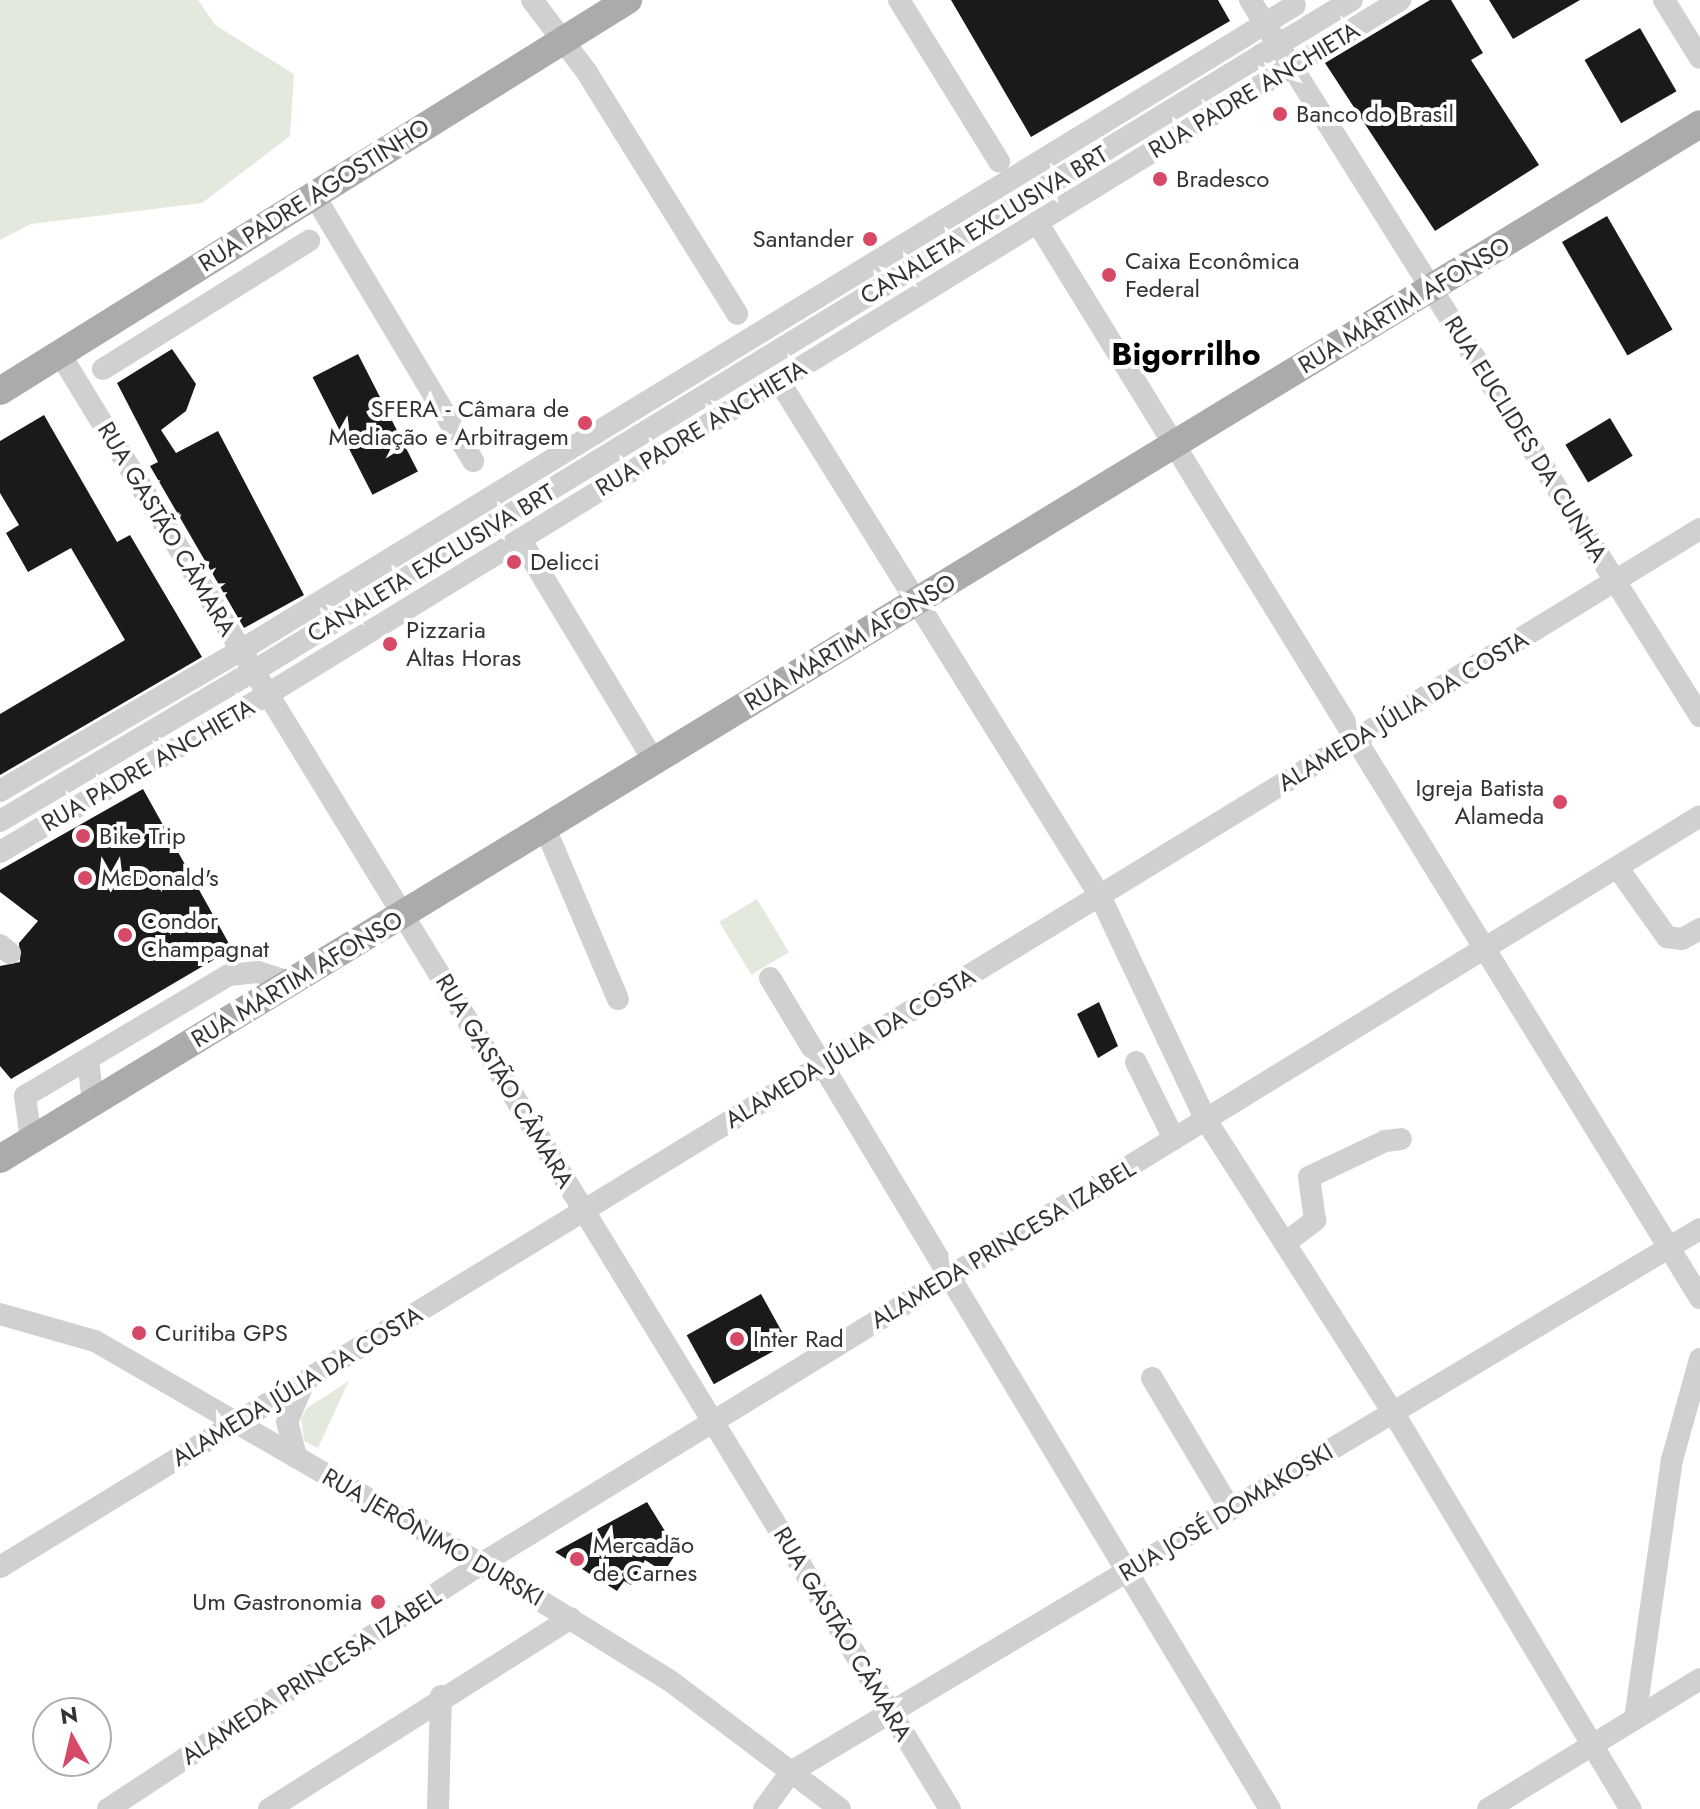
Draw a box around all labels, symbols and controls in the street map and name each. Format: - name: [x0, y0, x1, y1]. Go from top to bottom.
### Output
- street label: RUA PADRE ANCHIETA: [1143, 16, 1365, 164]
- place label: Banco do Brasil: [1296, 100, 1454, 128]
- marker: Banco do Brasil: [1271, 105, 1289, 123]
- street label: RUA PADRE AGOSTINHO: [193, 112, 435, 278]
- street label: CANALETA EXCLUSIVA BRT: [855, 140, 1113, 310]
- place label: Bradesco: [1176, 165, 1269, 193]
- marker: Bradesco: [1151, 170, 1169, 188]
- place label: Santander: [753, 225, 854, 253]
- marker: Santander: [861, 230, 879, 248]
- street label: RUA MARTIM AFONSO: [1293, 230, 1515, 380]
- place label: Caixa Econômica Federal: [1125, 247, 1300, 303]
- marker: Caixa Econômica Federal: [1100, 266, 1118, 284]
- street label: RUA EUCLIDES DA CUNHA: [1438, 311, 1614, 567]
- district label: Bigorrilho: [1111, 335, 1261, 373]
- street label: RUA PADRE ANCHIETA: [590, 354, 812, 502]
- place label: SFERA - Câmara de Mediação e Arbitragem: [328, 395, 569, 451]
- marker: SFERA - Câmara de Mediação e Arbitragem: [576, 414, 594, 432]
- street label: RUA GASTÃO CÂMARA: [92, 417, 242, 641]
- street label: CANALETA EXCLUSIVA BRT: [302, 478, 560, 648]
- place label: Delicci: [530, 548, 600, 576]
- marker: Delicci: [505, 553, 523, 571]
- street label: RUA MARTIM AFONSO: [739, 567, 961, 717]
- place label: Pizzaria Altas Horas: [406, 616, 521, 672]
- street label: ALAMEDA JÚLIA DA COSTA: [1273, 625, 1533, 797]
- marker: Pizzaria Altas Horas: [381, 635, 399, 653]
- street label: RUA PADRE ANCHIETA: [37, 692, 259, 838]
- place label: Igreja Batista Alameda: [1416, 774, 1544, 830]
- marker: Igreja Batista Alameda: [1551, 793, 1569, 811]
- place label: Bike Trip: [99, 822, 186, 850]
- marker: Bike Trip: [74, 827, 92, 845]
- place label: McDonald's: [101, 864, 219, 892]
- marker: McDonald's: [76, 869, 94, 887]
- street label: RUA MARTIM AFONSO: [186, 904, 408, 1054]
- place label: Condor Champagnat: [141, 907, 269, 963]
- marker: Condor Champagnat: [116, 926, 134, 944]
- street label: ALAMEDA JÚLIA DA COSTA: [720, 962, 980, 1134]
- street label: RUA GASTÃO CÂMARA: [430, 969, 580, 1193]
- street label: ALAMEDA PRINCESA IZABEL: [865, 1153, 1141, 1335]
- street label: ALAMEDA JÚLIA DA COSTA: [167, 1300, 427, 1472]
- place label: Curitiba GPS: [155, 1319, 288, 1347]
- marker: Curitiba GPS: [130, 1324, 148, 1342]
- place label: Inter Rad: [753, 1325, 844, 1353]
- marker: Inter Rad: [728, 1330, 746, 1348]
- street label: RUA JOSÉ DOMAKOSKI: [1114, 1437, 1338, 1587]
- street label: RUA JERÔNIMO DURSKI: [317, 1462, 549, 1612]
- street label: RUA GASTÃO CÂMARA: [768, 1522, 918, 1746]
- place label: Mercadão de Carnes: [593, 1531, 697, 1587]
- marker: Mercadão de Carnes: [568, 1550, 586, 1568]
- street label: ALAMEDA PRINCESA IZABEL: [176, 1581, 446, 1771]
- place label: Um Gastronomia: [192, 1588, 362, 1616]
- marker: Um Gastronomia: [369, 1593, 387, 1611]
- north arrow: [32, 1697, 112, 1777]
- text: N: [58, 1698, 80, 1732]

